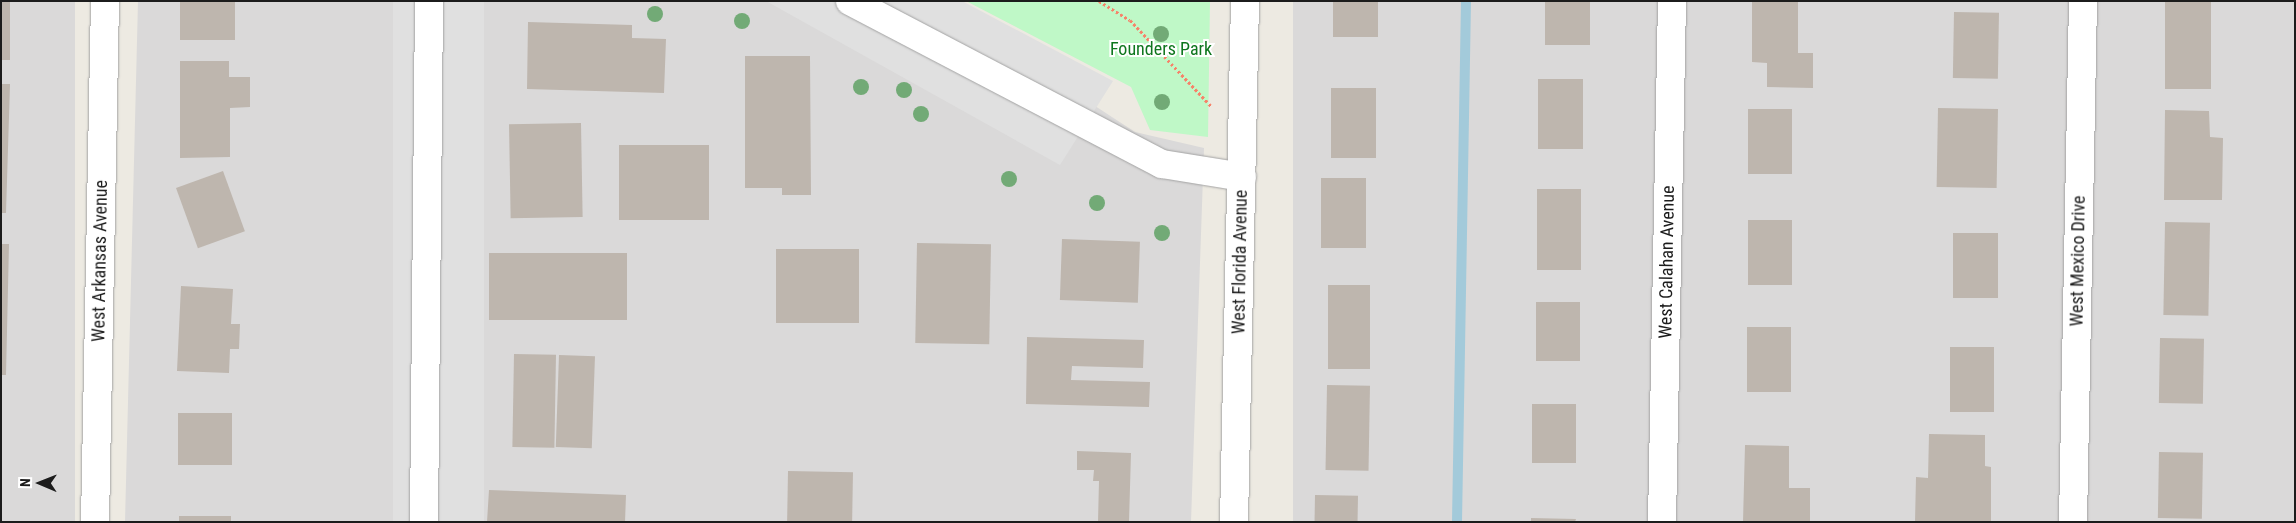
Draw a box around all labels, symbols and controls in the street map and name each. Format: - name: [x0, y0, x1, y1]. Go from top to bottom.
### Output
- park label: Founders Park: [1110, 38, 1212, 60]
- street label: West Arkansas Avenue: [88, 180, 112, 342]
- street label: West Calahan Avenue: [1655, 185, 1679, 339]
- street label: West Florida Avenue: [1228, 190, 1252, 334]
- street label: West Mexico Drive: [2066, 195, 2090, 327]
- north arrow: [15, 458, 65, 508]
- text: N: [17, 478, 33, 487]

